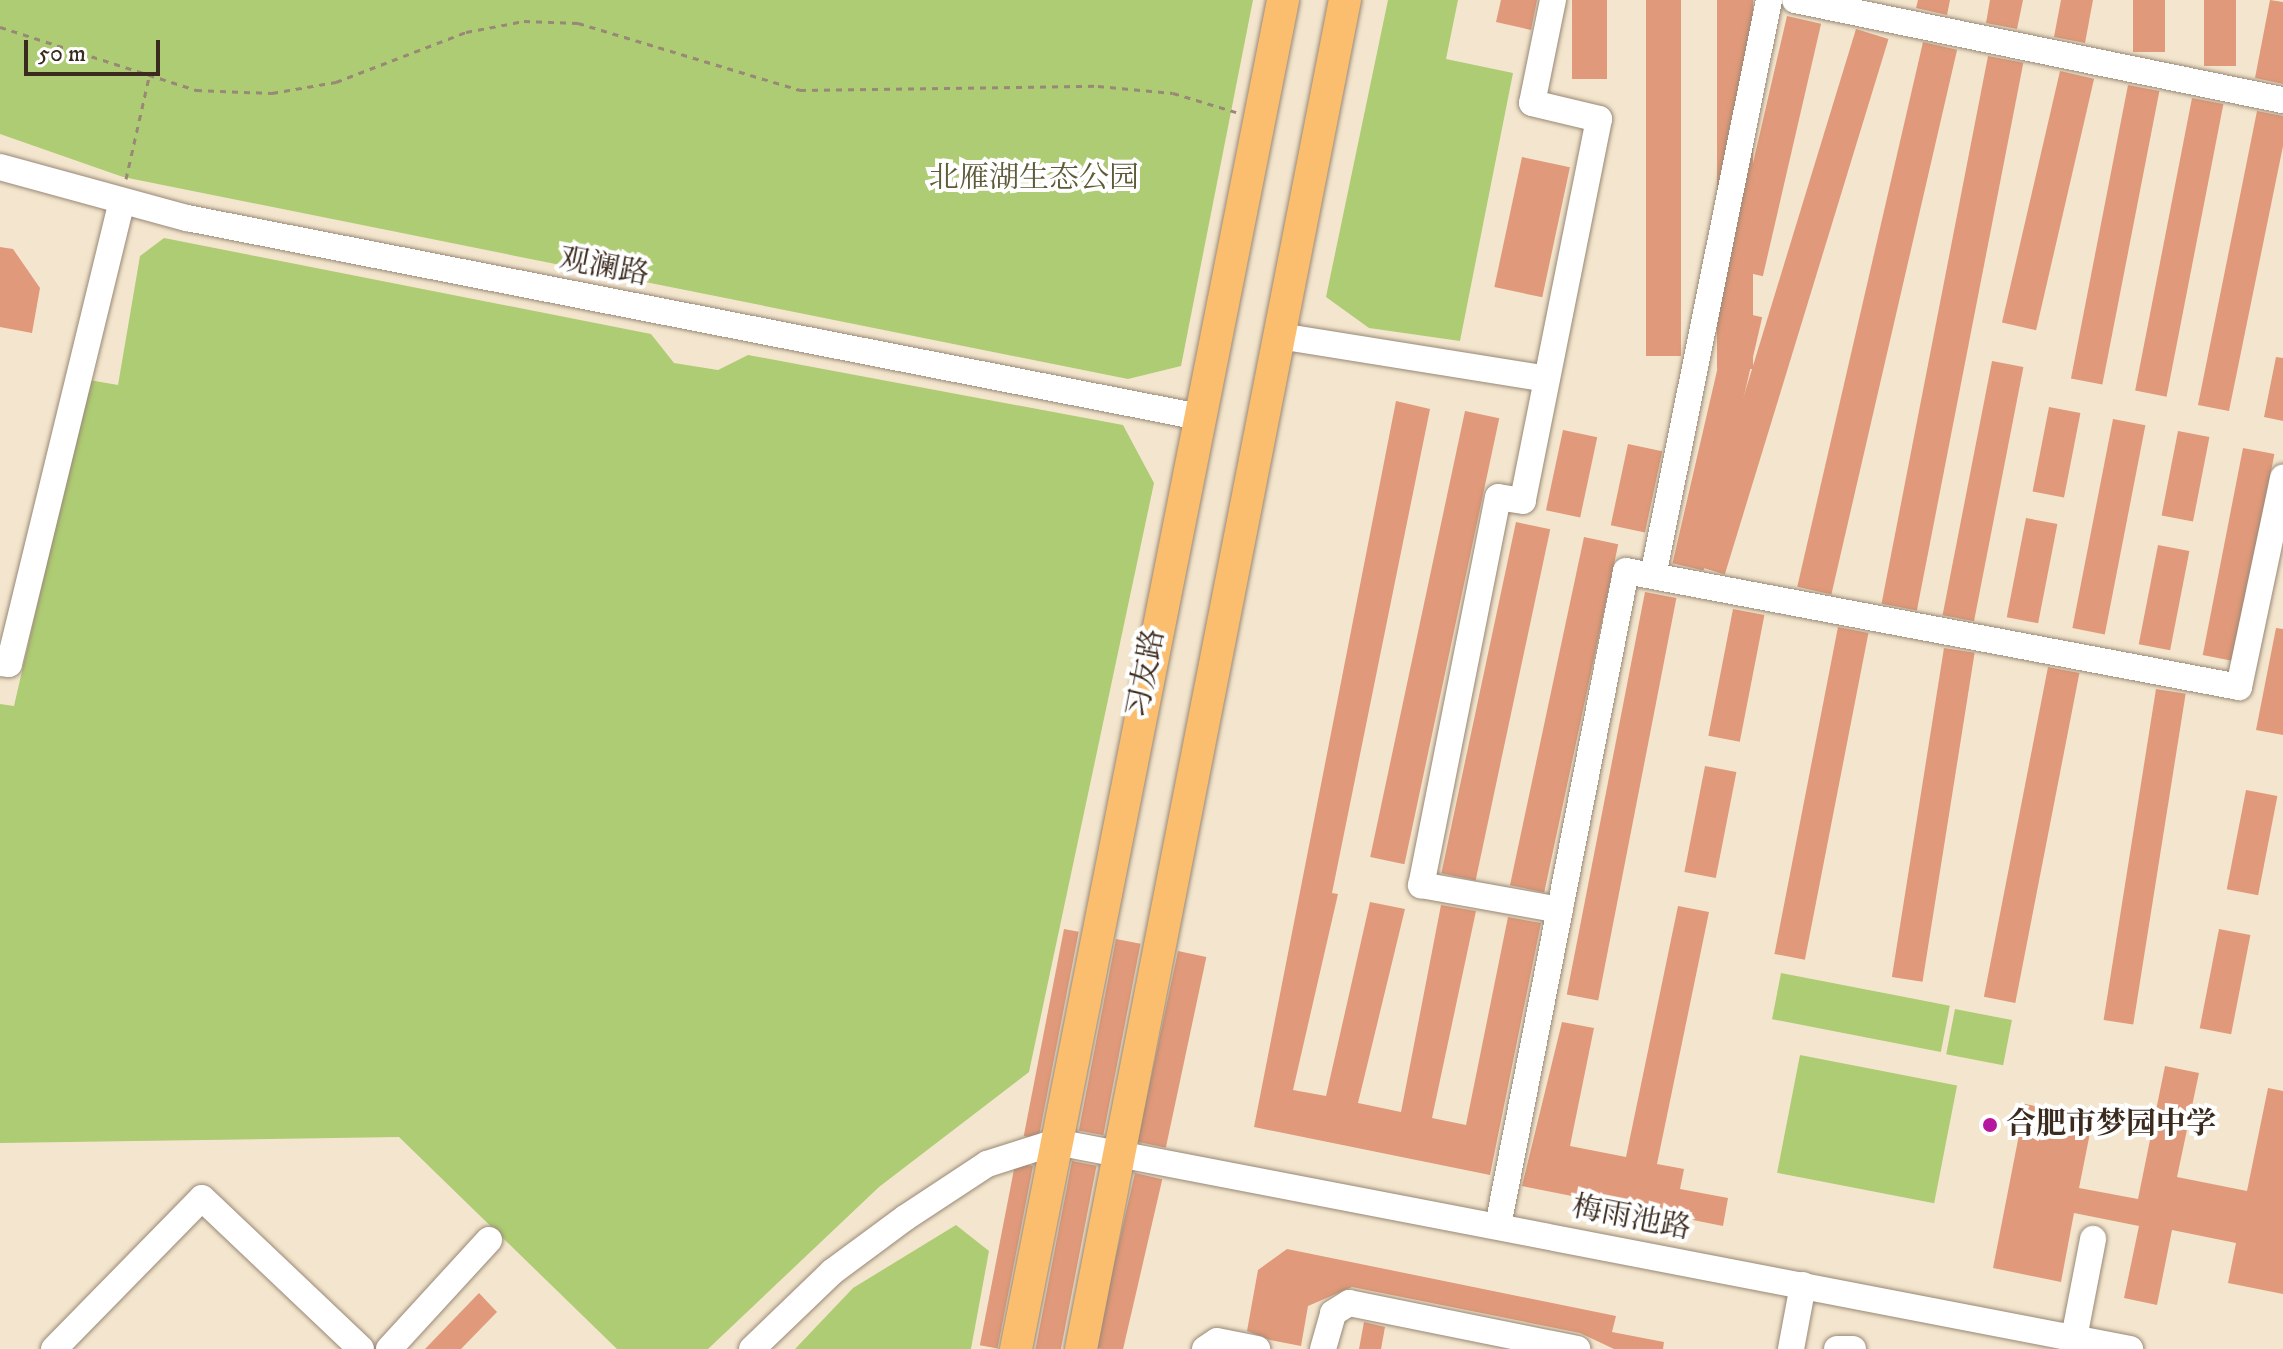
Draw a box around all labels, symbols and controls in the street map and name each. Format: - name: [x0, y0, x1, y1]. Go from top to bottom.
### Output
- scale bar: [28, 24, 164, 74]
- text: 50 m: [38, 39, 86, 69]
- park label: 北雁湖生态公园: [929, 161, 1139, 197]
- street label: 观澜路: [556, 242, 652, 294]
- street label: 习友路: [1121, 626, 1173, 722]
- place label: 合肥市梦园中学: [2006, 1107, 2216, 1143]
- marker: 合肥市梦园中学: [1981, 1116, 1999, 1134]
- street label: 梅雨池路: [1569, 1190, 1693, 1248]

